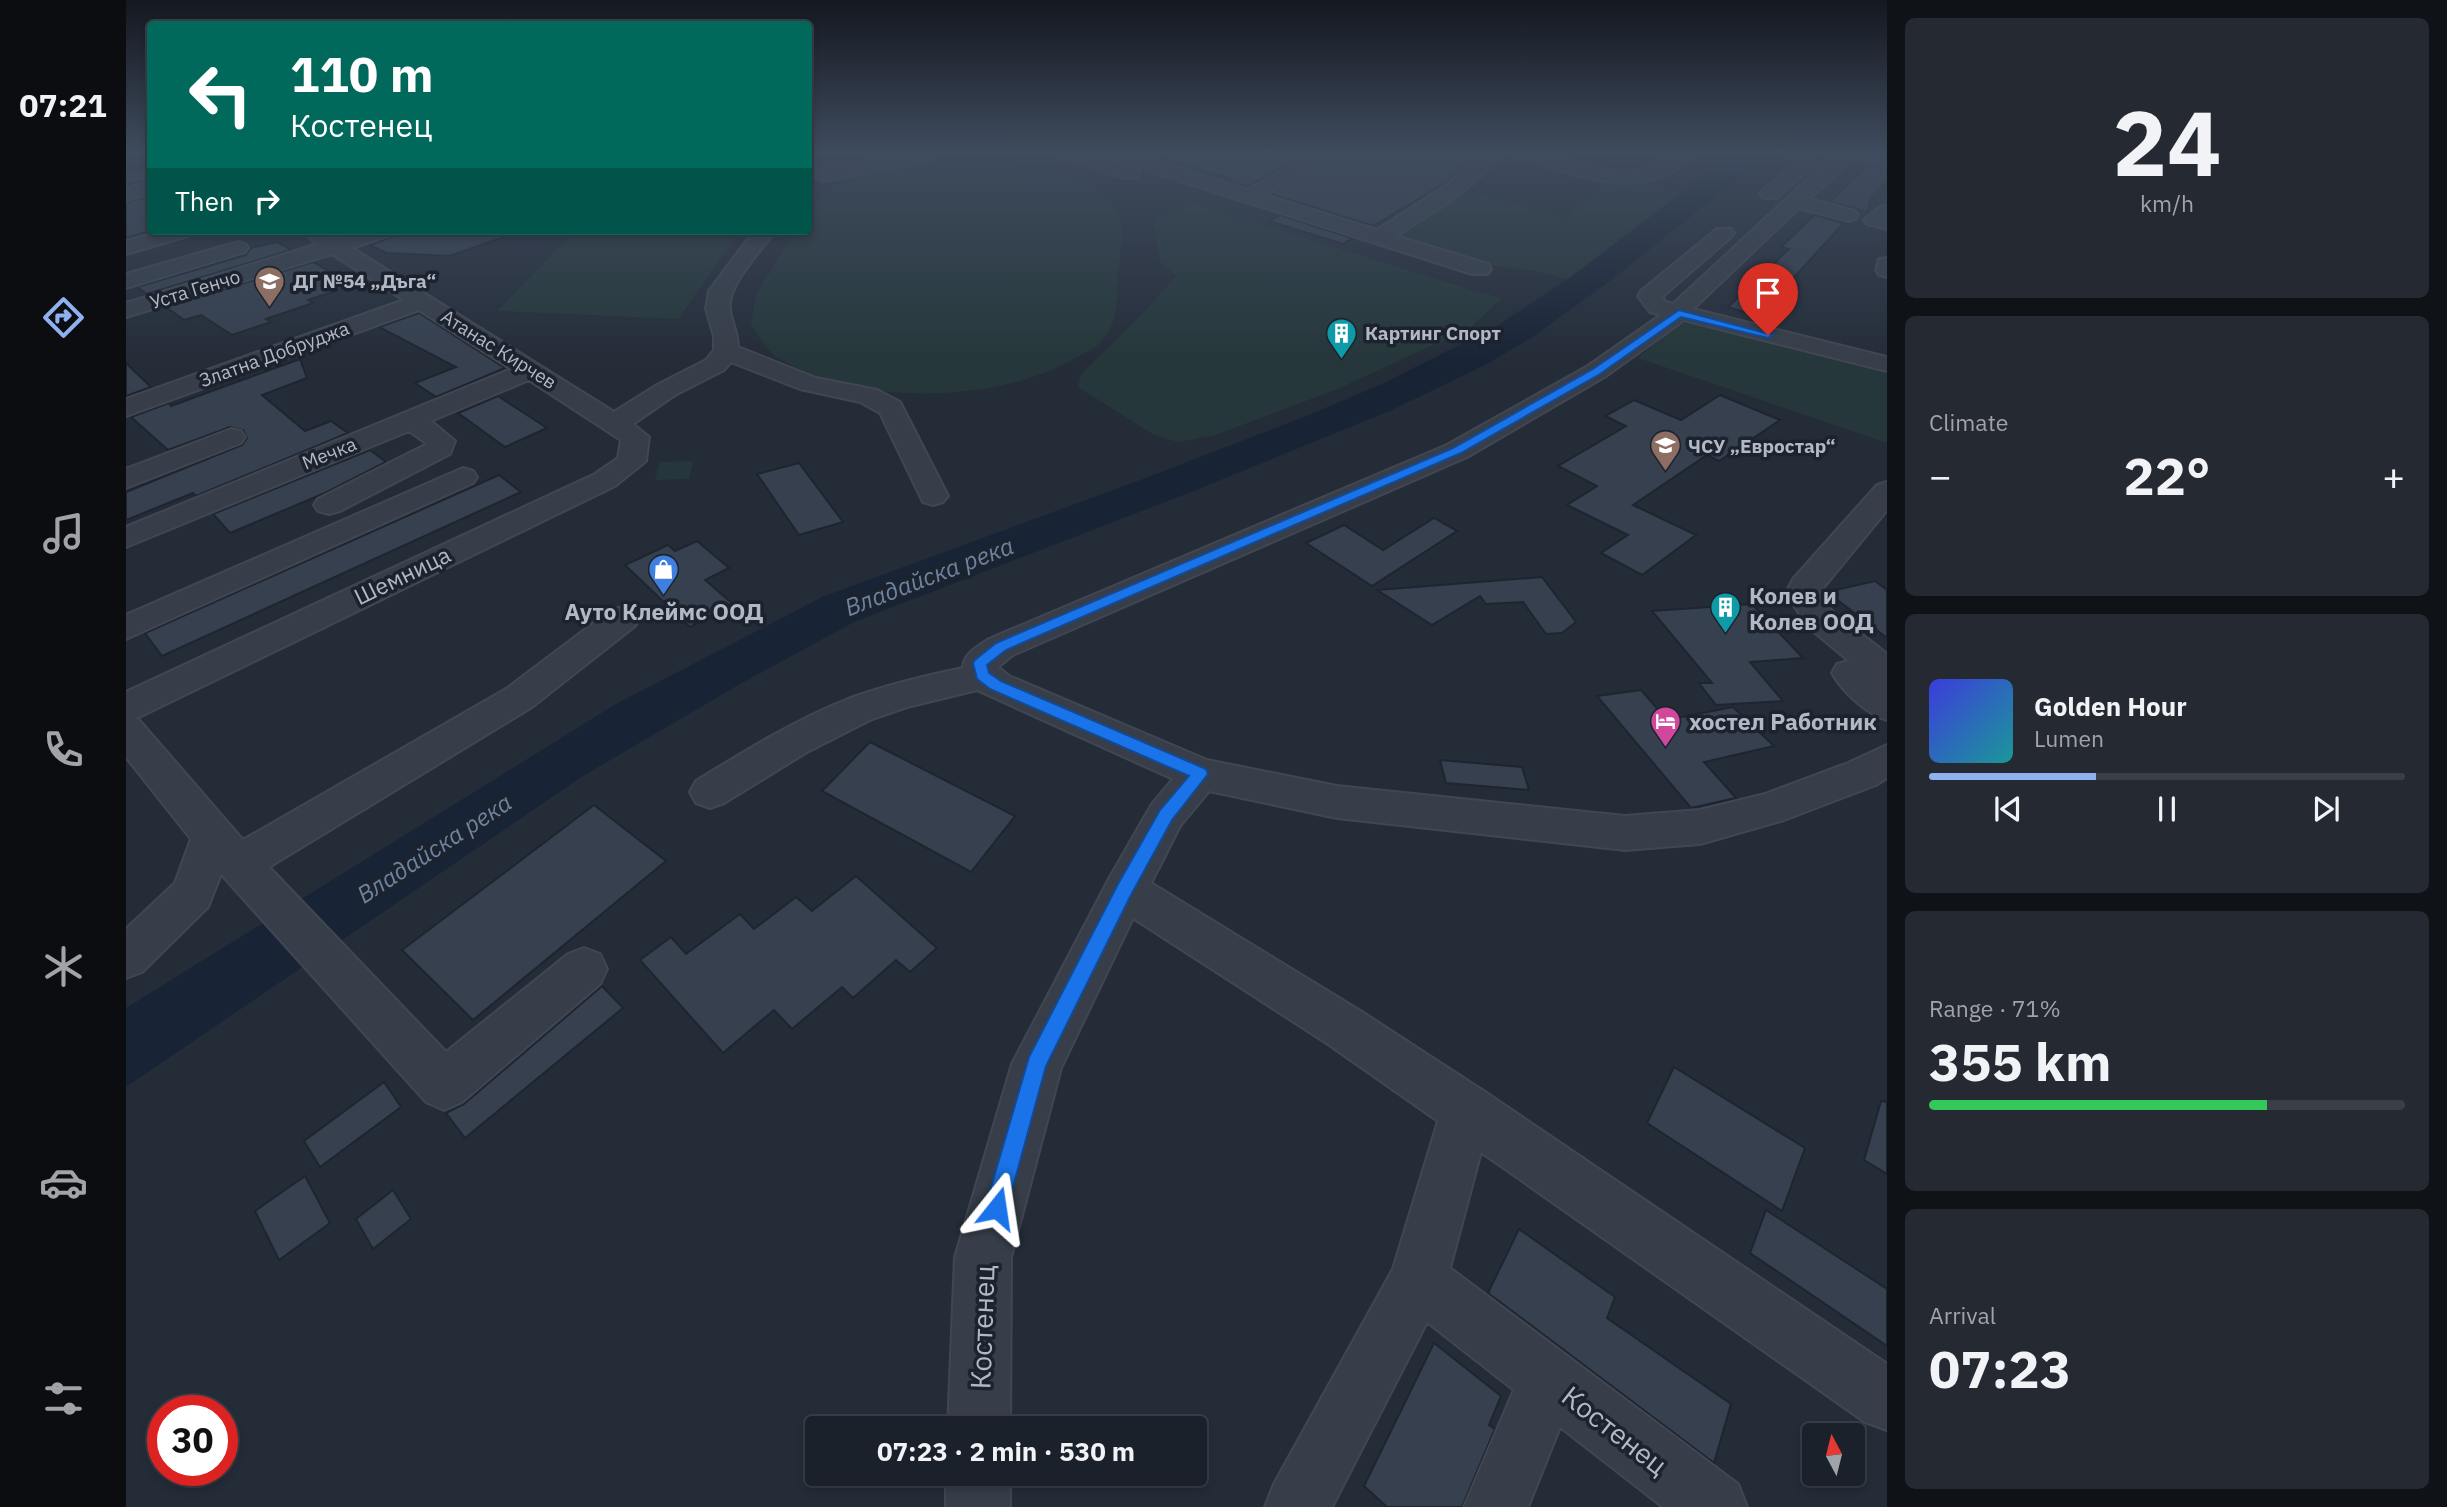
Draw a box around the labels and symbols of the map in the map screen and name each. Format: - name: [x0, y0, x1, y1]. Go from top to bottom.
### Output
- pin: [1738, 263, 1798, 335]
- street label: Уста Генчо: [147, 264, 243, 314]
- school or university icon: ДГ №54 „Дъга“: [253, 264, 287, 308]
- place label: ДГ №54 „Дъга“: [293, 269, 436, 293]
- street label: Атанас Кирчев: [437, 304, 561, 394]
- street label: Златна Добруджа: [196, 316, 352, 392]
- building icon: Картинг Спорт: [1325, 316, 1359, 360]
- place label: Картинг Спорт: [1365, 321, 1501, 345]
- school or university icon: ЧСУ „Евростар“: [1648, 429, 1682, 473]
- street label: Мечка: [298, 431, 360, 475]
- place label: ЧСУ „Евростар“: [1688, 434, 1836, 458]
- water label: Владайска река: [840, 529, 1018, 623]
- street label: Шемница: [349, 539, 455, 611]
- shop icon: Ауто Клеймс ООД: [647, 553, 681, 597]
- place label: Колев и Колев ООД: [1749, 580, 1874, 636]
- building icon: Колев и Колев ООД: [1709, 591, 1743, 635]
- place label: Ауто Клеймс ООД: [565, 596, 764, 626]
- hotel icon: хостел Работник: [1649, 704, 1683, 748]
- place label: хостел Работник: [1689, 706, 1877, 736]
- water label: Владайска река: [350, 786, 518, 910]
- position arrow: [960, 1171, 1034, 1245]
- street label: Костенец: [961, 1264, 1003, 1390]
- street label: Костенец: [1555, 1377, 1676, 1483]
- speed limit sign: 30: [147, 1395, 238, 1486]
- north arrow: [1802, 1423, 1866, 1486]

